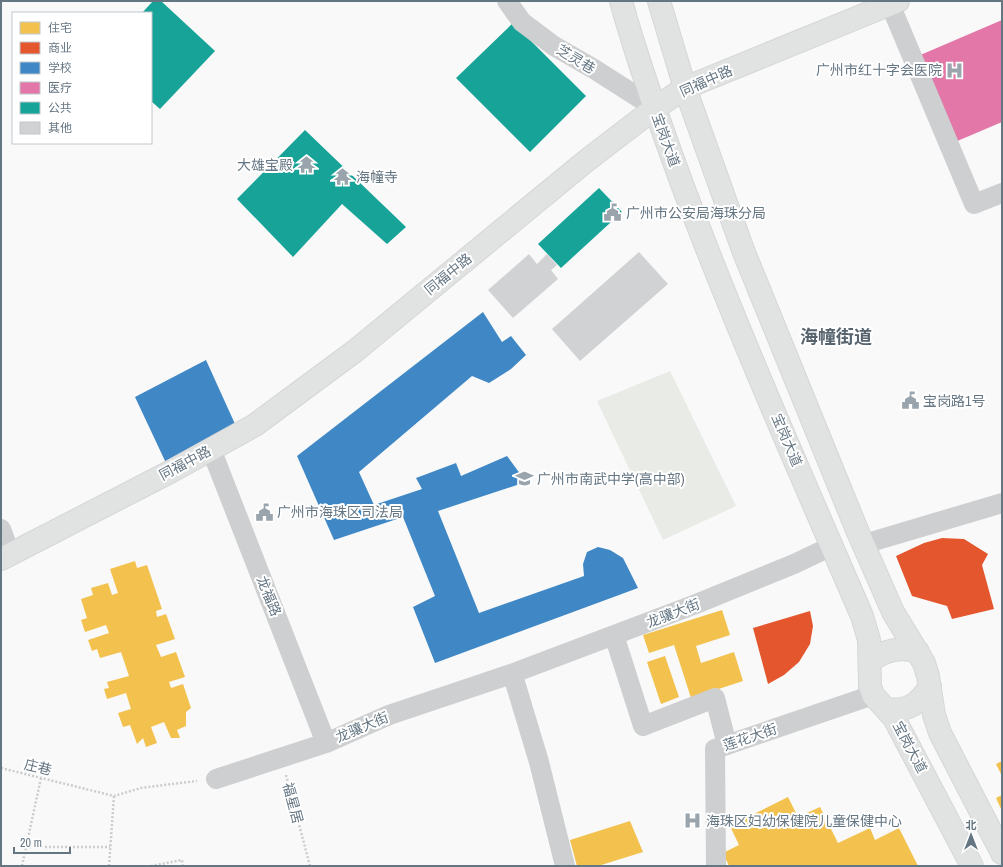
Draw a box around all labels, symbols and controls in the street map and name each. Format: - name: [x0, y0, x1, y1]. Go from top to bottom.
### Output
- legend: [12, 12, 152, 144]
- text: 住宅: [48, 20, 72, 36]
- text: 商业: [48, 40, 72, 56]
- street label: 芝灵巷: [553, 40, 599, 78]
- text: 学校: [48, 60, 72, 76]
- hospital icon: 广州市红十字会医院: [945, 60, 965, 80]
- street label: 同福中路: [677, 61, 735, 101]
- place label: 广州市红十字会医院: [816, 61, 942, 79]
- text: 医疗: [48, 80, 72, 96]
- text: 公共: [48, 100, 72, 116]
- street label: 宝岗大道: [648, 111, 684, 169]
- text: 其他: [48, 120, 72, 136]
- temple icon: 大雄宝殿: [296, 155, 316, 175]
- place label: 大雄宝殿: [237, 156, 293, 174]
- temple icon: 海幢寺: [333, 167, 353, 187]
- place label: 海幢寺: [356, 168, 398, 186]
- public building icon: 广州市公安局海珠分局: [603, 203, 623, 223]
- place label: 广州市公安局海珠分局: [626, 204, 766, 222]
- street label: 同福中路: [421, 249, 475, 299]
- district label: 海幢街道: [800, 324, 872, 349]
- public building icon: 宝岗路1号: [900, 391, 920, 411]
- place label: 宝岗路1号: [923, 392, 985, 410]
- street label: 宝岗大道: [768, 411, 806, 469]
- street label: 同福中路: [156, 442, 214, 484]
- school or university icon: 广州市南武中学(高中部): [514, 469, 534, 489]
- place label: 广州市南武中学(高中部): [537, 470, 685, 488]
- public building icon: 广州市海珠区司法局: [254, 502, 274, 522]
- place label: 广州市海珠区司法局: [277, 503, 403, 521]
- street label: 龙福路: [253, 573, 285, 619]
- street label: 龙骧大街: [644, 595, 702, 631]
- street label: 龙骧大街: [333, 708, 391, 746]
- street label: 宝岗大道: [889, 718, 931, 776]
- street label: 莲花大街: [721, 719, 779, 755]
- street label: 庄巷: [22, 755, 54, 779]
- street label: 福星居: [279, 780, 307, 826]
- hospital icon: 海珠区妇幼保健院儿童保健中心: [683, 811, 703, 831]
- place label: 海珠区妇幼保健院儿童保健中心: [706, 812, 902, 830]
- north arrow: [951, 815, 991, 855]
- text: 北: [966, 818, 977, 832]
- scale bar: [14, 829, 70, 855]
- text: 20 m: [20, 835, 42, 851]

